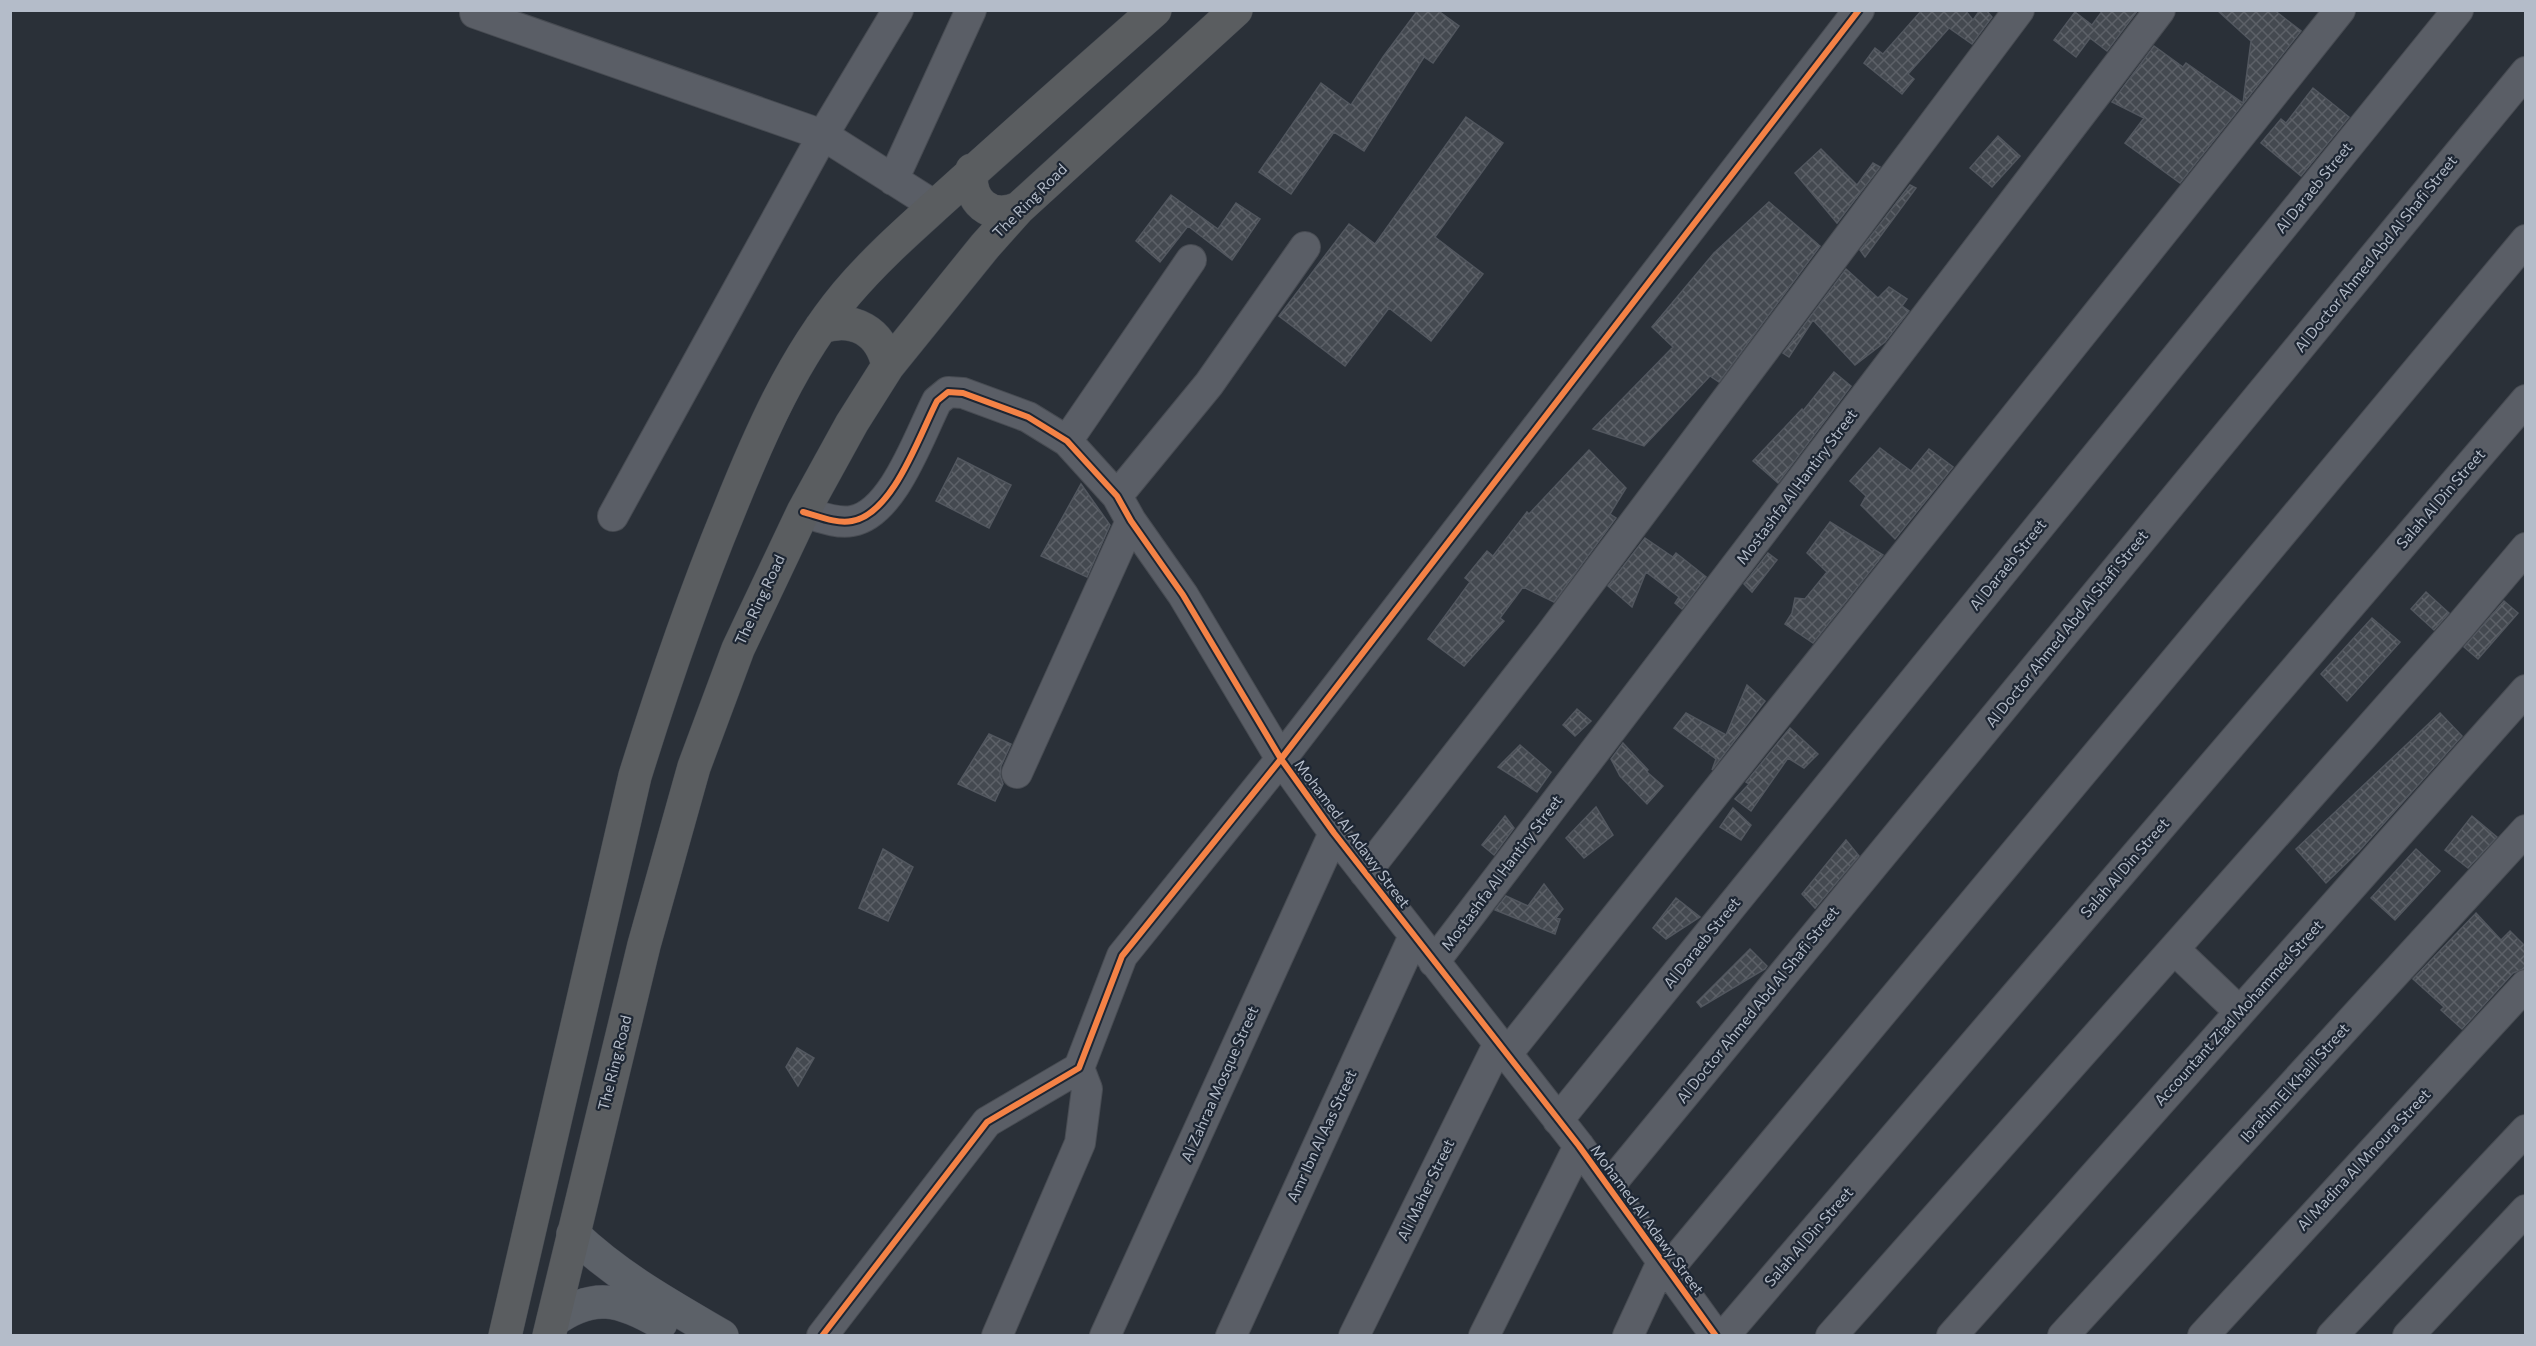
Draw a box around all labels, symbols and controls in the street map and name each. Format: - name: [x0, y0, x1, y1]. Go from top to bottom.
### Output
- street label: Al Daraeb Street: [2271, 138, 2355, 236]
- street label: Al Doctor Ahmed Abd Al Shafi Street: [2290, 151, 2460, 355]
- street label: The Ring Road: [988, 159, 1070, 241]
- street label: Mostashfa Al Hantiry Street: [1732, 405, 1860, 568]
- street label: Salah Al Din Street: [2392, 445, 2488, 552]
- street label: Al Daraeb Street: [1965, 515, 2049, 613]
- street label: Al Doctor Ahmed Abd Al Shafi Street: [1981, 526, 2151, 730]
- street label: The Ring Road: [730, 552, 788, 648]
- street label: Mohamed Al Adawy Street: [1291, 756, 1414, 911]
- street label: Mostashfa Al Hantiry Street: [1437, 791, 1565, 954]
- street label: Salah Al Din Street: [2076, 814, 2172, 921]
- street label: Al Daraeb Street: [1659, 893, 1743, 991]
- street label: Al Doctor Ahmed Abd Al Shafi Street: [1672, 902, 1842, 1106]
- street label: Accountant Ziad Mohammed Street: [2150, 916, 2326, 1109]
- street label: Al Zahraa Mosque Street: [1177, 1003, 1262, 1164]
- street label: The Ring Road: [593, 1013, 635, 1112]
- street label: Ibrahim El Khalil Street: [2236, 1019, 2352, 1146]
- street label: Amr Ibn Al Aas Street: [1283, 1067, 1360, 1205]
- street label: Al Madina Al Mnoura Street: [2293, 1085, 2434, 1234]
- street label: Ali Maher Street: [1393, 1136, 1457, 1243]
- street label: Mohamed Al Adawy Street: [1587, 1141, 1708, 1298]
- street label: Salah Al Din Street: [1760, 1183, 1856, 1290]

